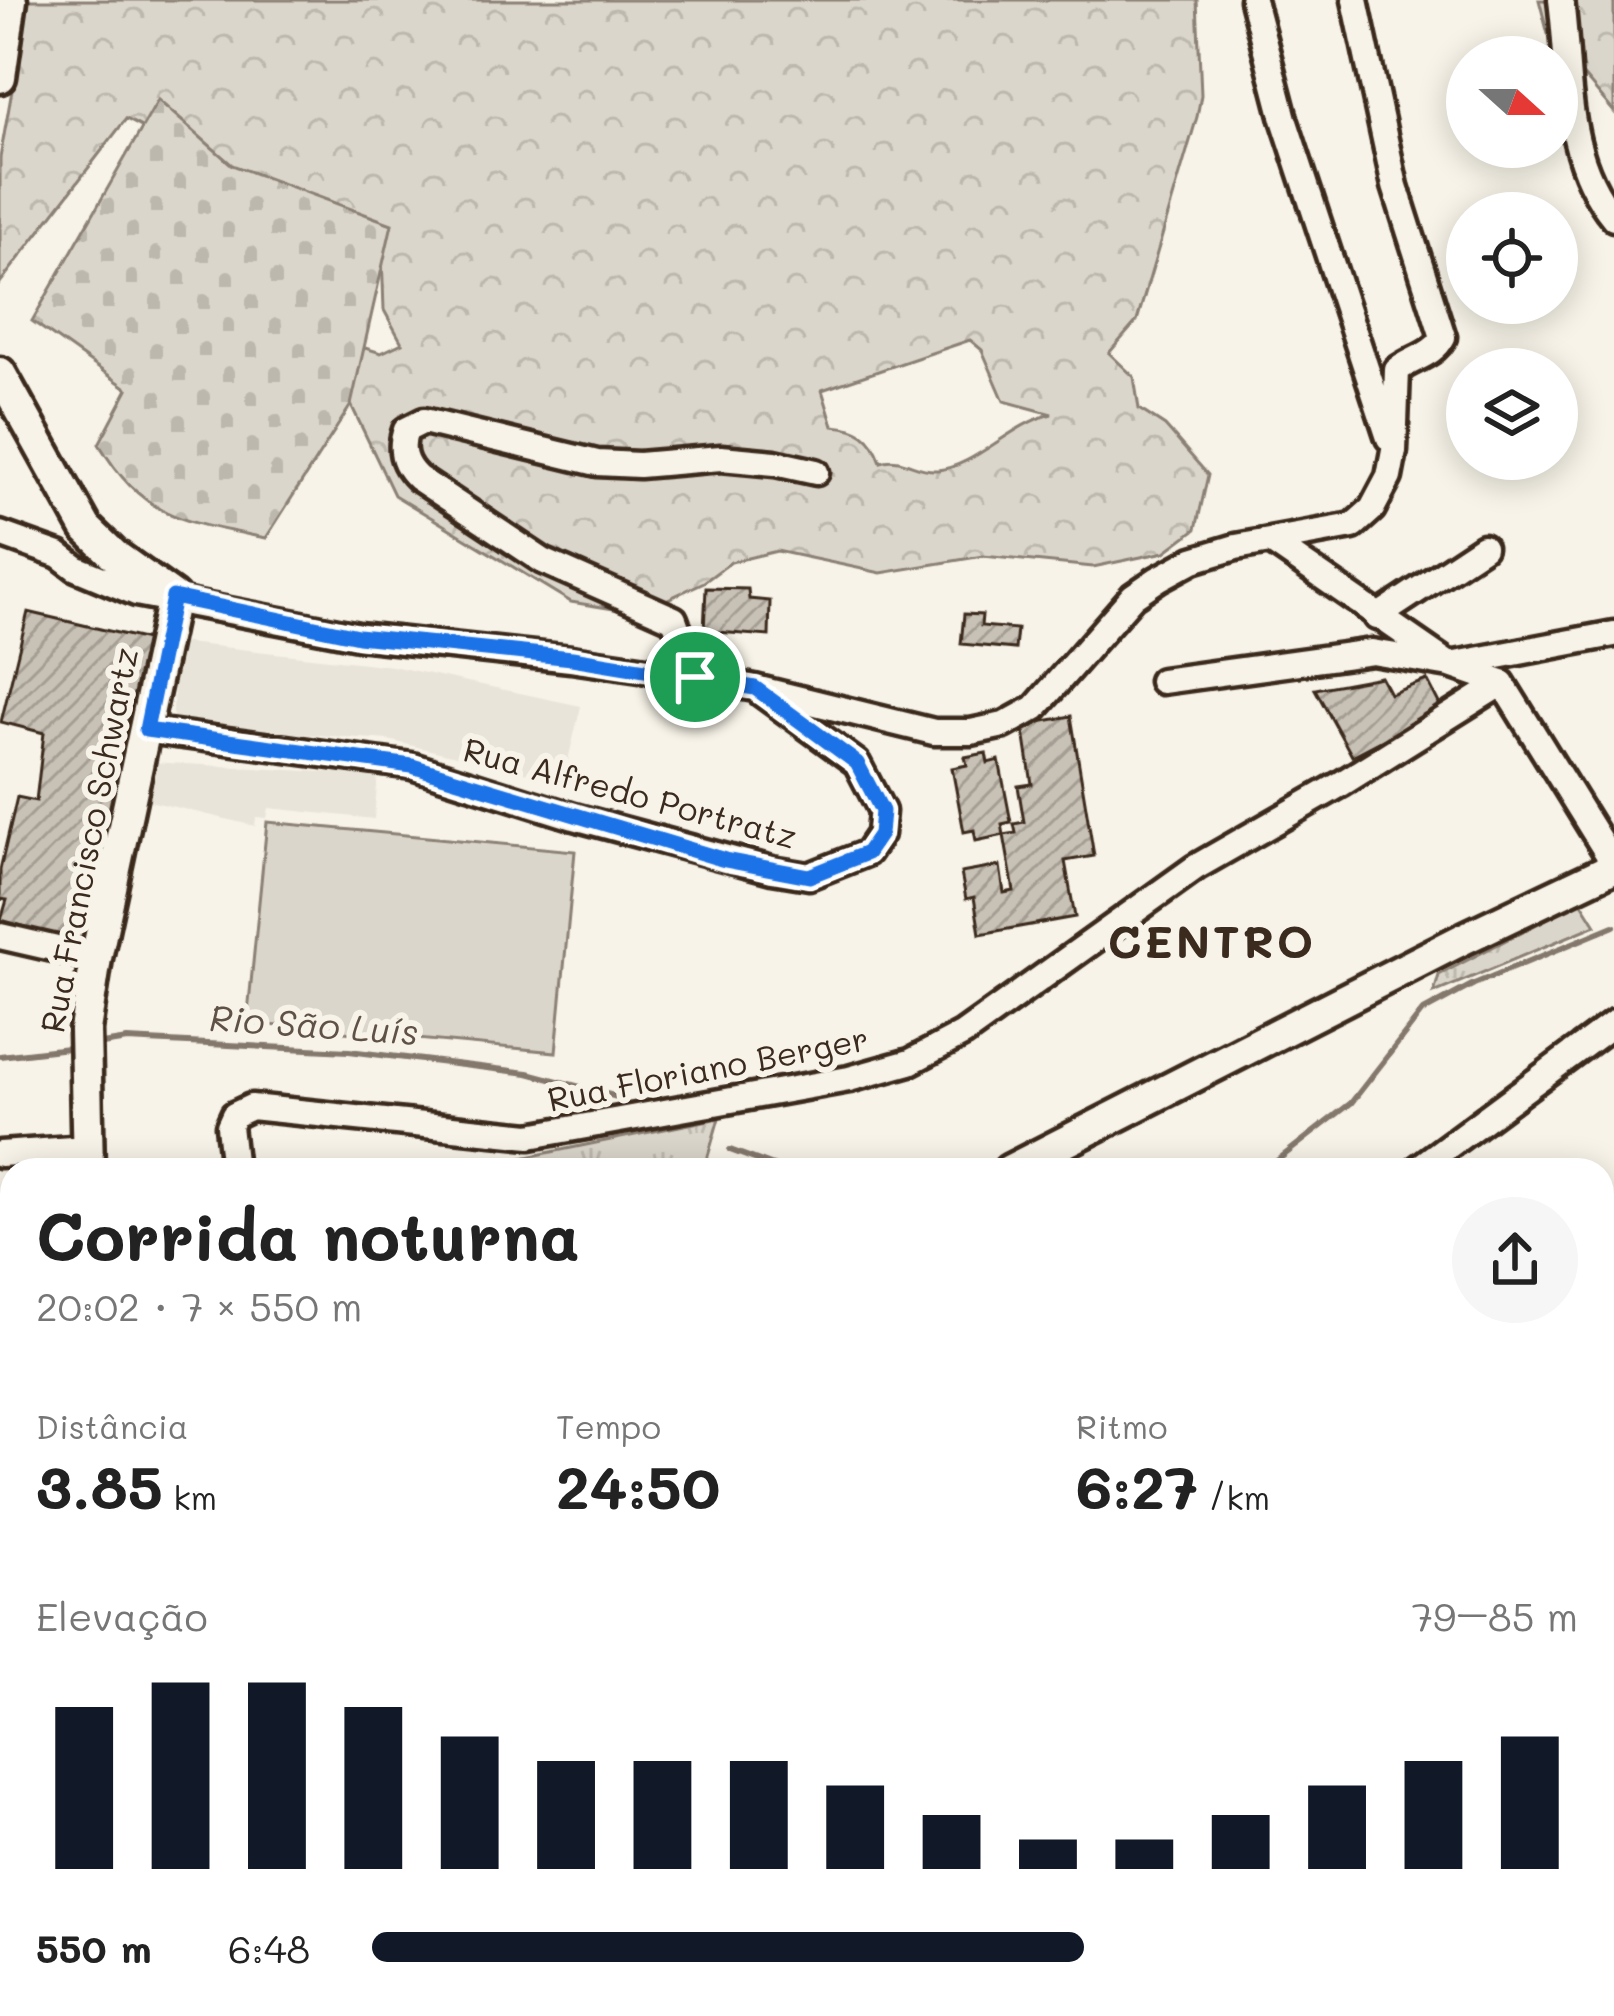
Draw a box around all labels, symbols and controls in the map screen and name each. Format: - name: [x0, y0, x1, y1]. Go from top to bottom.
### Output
- north arrow: [1446, 36, 1578, 168]
- map controls: [1446, 36, 1578, 480]
- button: locate: [1446, 192, 1578, 324]
- button: layers: [1446, 348, 1578, 480]
- pin: [644, 626, 746, 728]
- street label: Rua Francisco Schwartz: [29, 643, 146, 1036]
- icon: arrive: [662, 644, 728, 710]
- street label: Rua Alfredo Portratz: [459, 726, 802, 857]
- district label: CENTRO: [1108, 911, 1316, 969]
- water label: Rio São Luís: [208, 993, 420, 1054]
- street label: Rua Floriano Berger: [544, 1015, 872, 1120]
- text: Corrida noturna: [36, 1192, 580, 1278]
- button: share: [1452, 1197, 1578, 1323]
- text: 20:02 · 7 × 550 m: [36, 1280, 362, 1331]
- text: Distância: [36, 1404, 188, 1447]
- text: Tempo: [556, 1404, 661, 1447]
- text: Ritmo: [1076, 1404, 1168, 1447]
- text: 3.85: [36, 1447, 163, 1525]
- text: 24:50: [556, 1447, 720, 1525]
- text: 6:27: [1076, 1447, 1198, 1525]
- text: km: [163, 1475, 217, 1518]
- text: /km: [1198, 1475, 1270, 1518]
- text: Elevação: [36, 1590, 208, 1641]
- text: 79–85 m: [1411, 1590, 1578, 1641]
- text: 550 m: [36, 1922, 152, 1973]
- text: 6:48: [228, 1922, 310, 1973]

